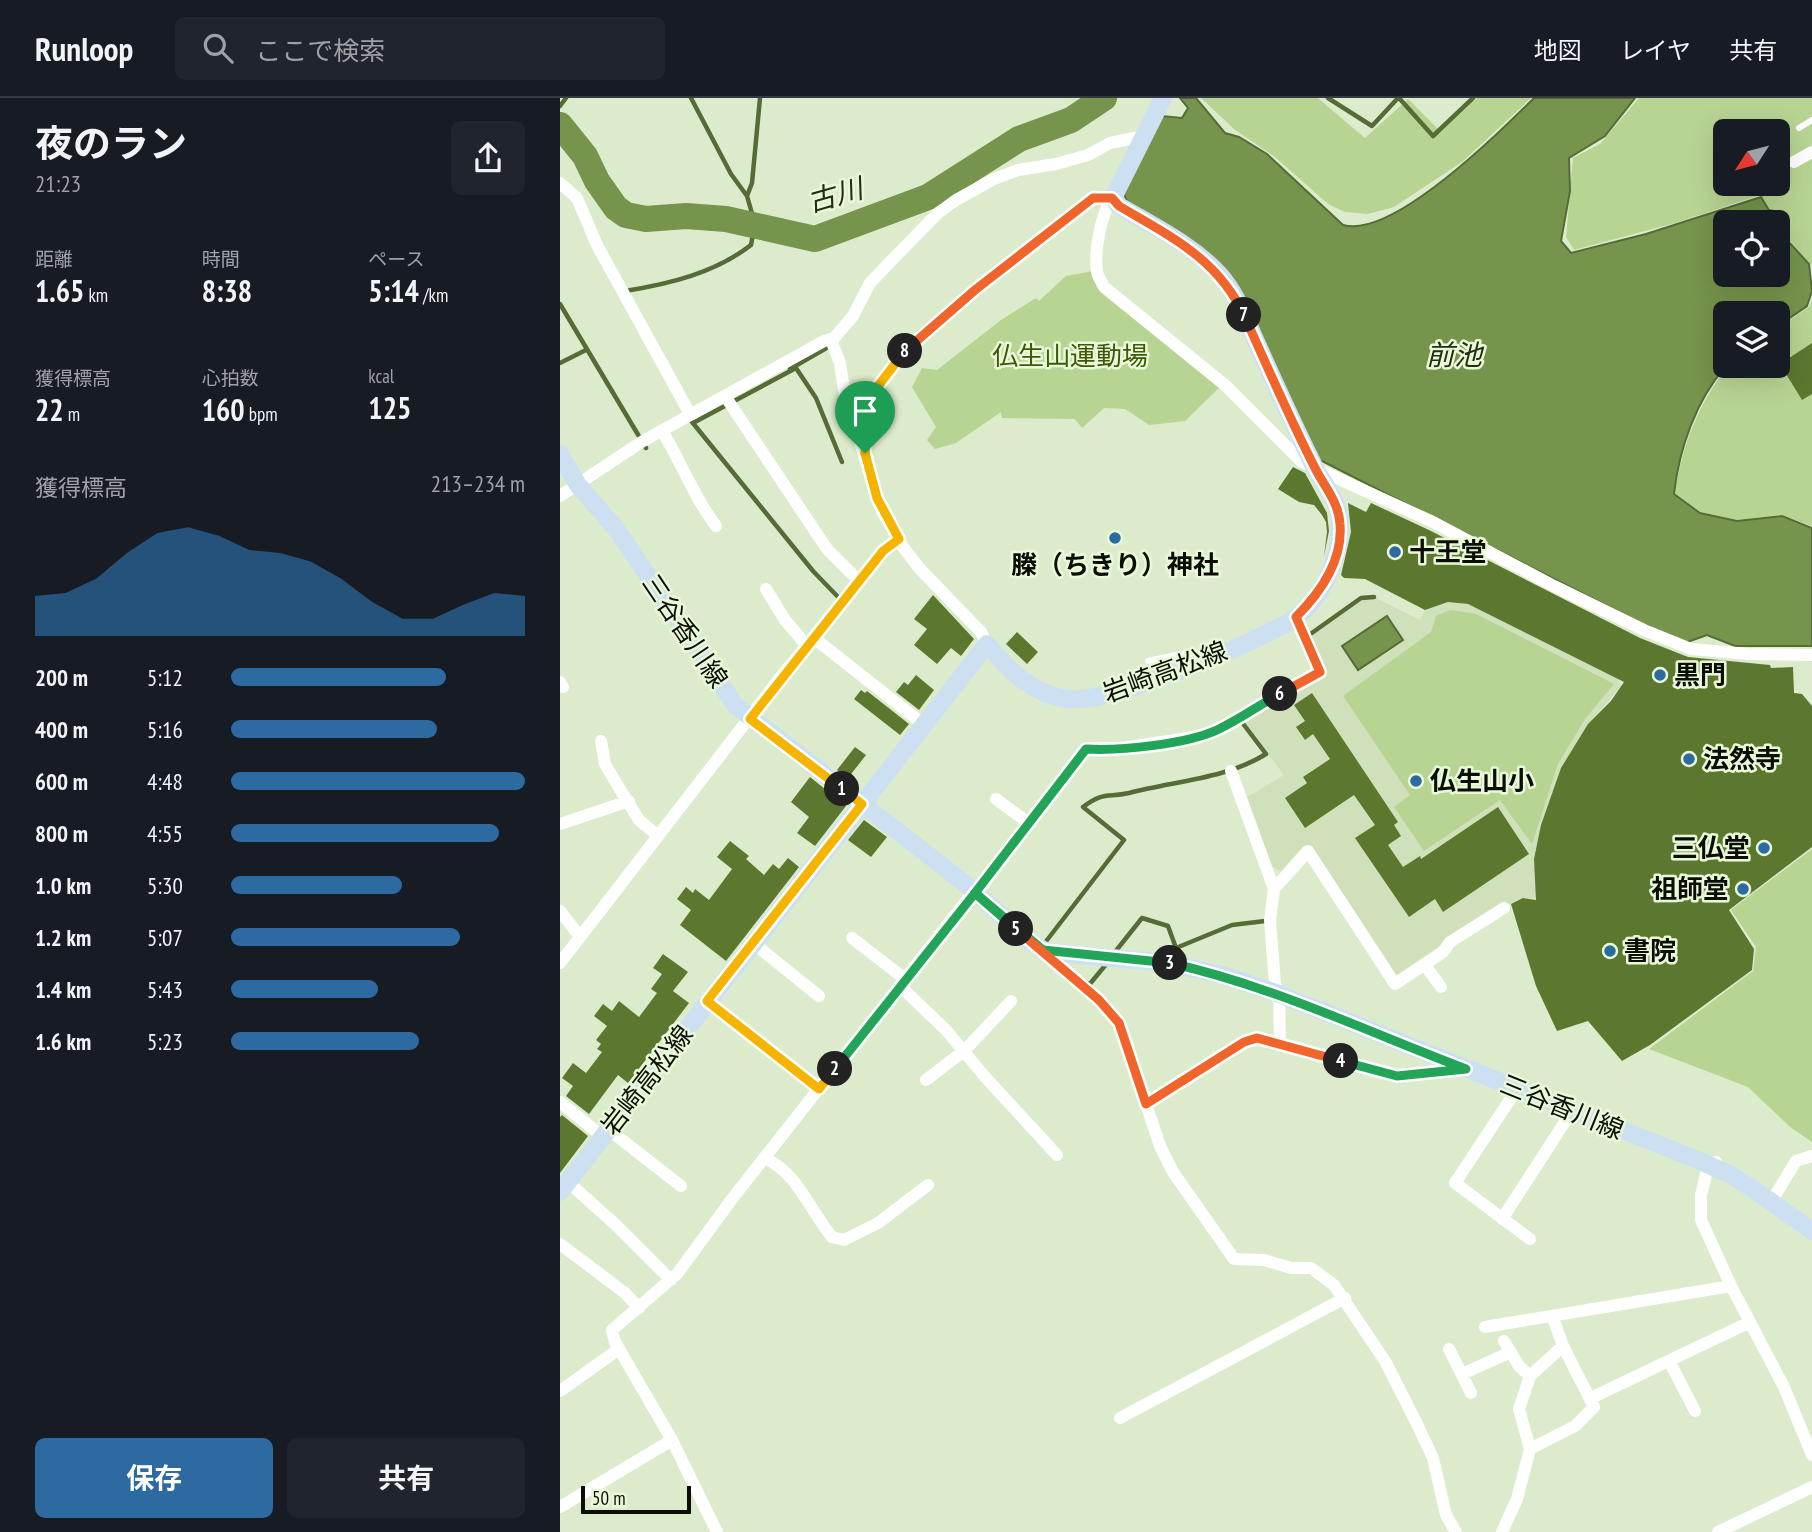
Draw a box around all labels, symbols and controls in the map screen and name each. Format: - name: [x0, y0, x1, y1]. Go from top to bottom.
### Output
- search box: [175, 17, 665, 80]
- text: Runloop: [35, 27, 133, 70]
- icon: search: [199, 29, 237, 67]
- text: ここで検索: [255, 34, 385, 67]
- text: 地図: [1534, 35, 1582, 66]
- text: レイヤ: [1620, 35, 1691, 66]
- text: 共有: [1729, 35, 1777, 66]
- text: 夜のラン: [35, 118, 187, 167]
- north arrow: [1713, 119, 1790, 196]
- map controls: [1713, 119, 1790, 378]
- button: share: [451, 121, 525, 195]
- water label: 古川: [803, 168, 870, 220]
- text: 21:23: [35, 169, 81, 198]
- button: locate: [1713, 210, 1790, 287]
- text: 距離: [35, 247, 73, 271]
- text: 時間: [202, 247, 240, 271]
- text: ペース: [368, 247, 424, 271]
- text: 1.65: [35, 271, 84, 310]
- text: 8:38: [202, 271, 252, 310]
- text: 5:14: [368, 271, 419, 310]
- text: km: [84, 283, 108, 307]
- text: /km: [419, 283, 448, 307]
- pin: 7: [1226, 298, 1262, 332]
- button: layers: [1713, 301, 1790, 378]
- text: 7: [1239, 302, 1248, 326]
- pin: 8: [888, 334, 922, 368]
- water label: 前池: [1426, 336, 1485, 373]
- text: 8: [900, 338, 909, 362]
- park label: 仏生山運動場: [992, 339, 1148, 372]
- text: kcal: [368, 364, 394, 388]
- text: 獲得標高: [35, 366, 111, 390]
- text: 心拍数: [202, 366, 259, 390]
- pin: [835, 381, 895, 453]
- text: 125: [368, 388, 411, 427]
- text: 22: [35, 390, 64, 429]
- text: 160: [202, 390, 245, 429]
- icon: arrive: [846, 392, 884, 430]
- text: m: [64, 402, 80, 426]
- text: bpm: [245, 402, 278, 426]
- text: 213–234 m: [431, 469, 525, 498]
- text: 獲得標高: [35, 473, 127, 502]
- marker: 榺（ちきり）神社: [1107, 530, 1123, 546]
- place label: 十王堂: [1409, 535, 1487, 568]
- marker: 十王堂: [1387, 544, 1403, 560]
- place label: 榺（ちきり）神社: [1011, 548, 1219, 581]
- street label: 三谷香川線: [635, 568, 735, 694]
- street label: 岩崎高松線: [1098, 634, 1232, 709]
- place label: 黒門: [1674, 658, 1726, 691]
- text: 200 m: [35, 663, 88, 692]
- text: 5:12: [147, 663, 183, 692]
- marker: 黒門: [1652, 667, 1668, 683]
- pin: 6: [1262, 676, 1298, 712]
- text: 6: [1275, 681, 1284, 705]
- text: 400 m: [35, 715, 88, 744]
- text: 5:16: [147, 715, 183, 744]
- place label: 法然寺: [1703, 742, 1781, 775]
- marker: 法然寺: [1681, 751, 1697, 767]
- place label: 仏生山小: [1430, 764, 1534, 797]
- text: 600 m: [35, 767, 88, 796]
- text: 4:48: [147, 767, 183, 796]
- pin: 1: [824, 772, 860, 806]
- marker: 仏生山小: [1408, 773, 1424, 789]
- text: 1: [837, 776, 846, 800]
- text: 800 m: [35, 819, 88, 848]
- text: 4:55: [147, 819, 183, 848]
- place label: 三仏堂: [1672, 831, 1750, 864]
- marker: 三仏堂: [1756, 840, 1772, 856]
- text: 1.0 km: [35, 871, 91, 900]
- text: 5:30: [147, 871, 183, 900]
- place label: 祖師堂: [1651, 872, 1729, 905]
- marker: 祖師堂: [1735, 881, 1751, 897]
- pin: 5: [998, 912, 1034, 946]
- text: 5: [1011, 916, 1020, 940]
- text: 1.2 km: [35, 923, 91, 952]
- text: 5:07: [147, 923, 183, 952]
- place label: 書院: [1624, 934, 1676, 967]
- marker: 書院: [1602, 943, 1618, 959]
- pin: 3: [1152, 946, 1188, 980]
- text: 3: [1165, 950, 1174, 974]
- text: 1.4 km: [35, 975, 91, 1004]
- text: 5:43: [147, 975, 183, 1004]
- street label: 岩崎高松線: [594, 1018, 700, 1141]
- text: 1.6 km: [35, 1027, 91, 1056]
- text: 5:23: [147, 1027, 183, 1056]
- pin: 4: [1324, 1044, 1358, 1079]
- text: 4: [1336, 1048, 1345, 1072]
- pin: 2: [818, 1052, 852, 1086]
- text: 2: [830, 1056, 839, 1080]
- street label: 三谷香川線: [1496, 1067, 1629, 1146]
- button: 保存: [35, 1438, 273, 1518]
- button: 共有: [287, 1438, 525, 1518]
- scale bar: [581, 1483, 691, 1515]
- text: 50 m: [592, 1486, 626, 1510]

